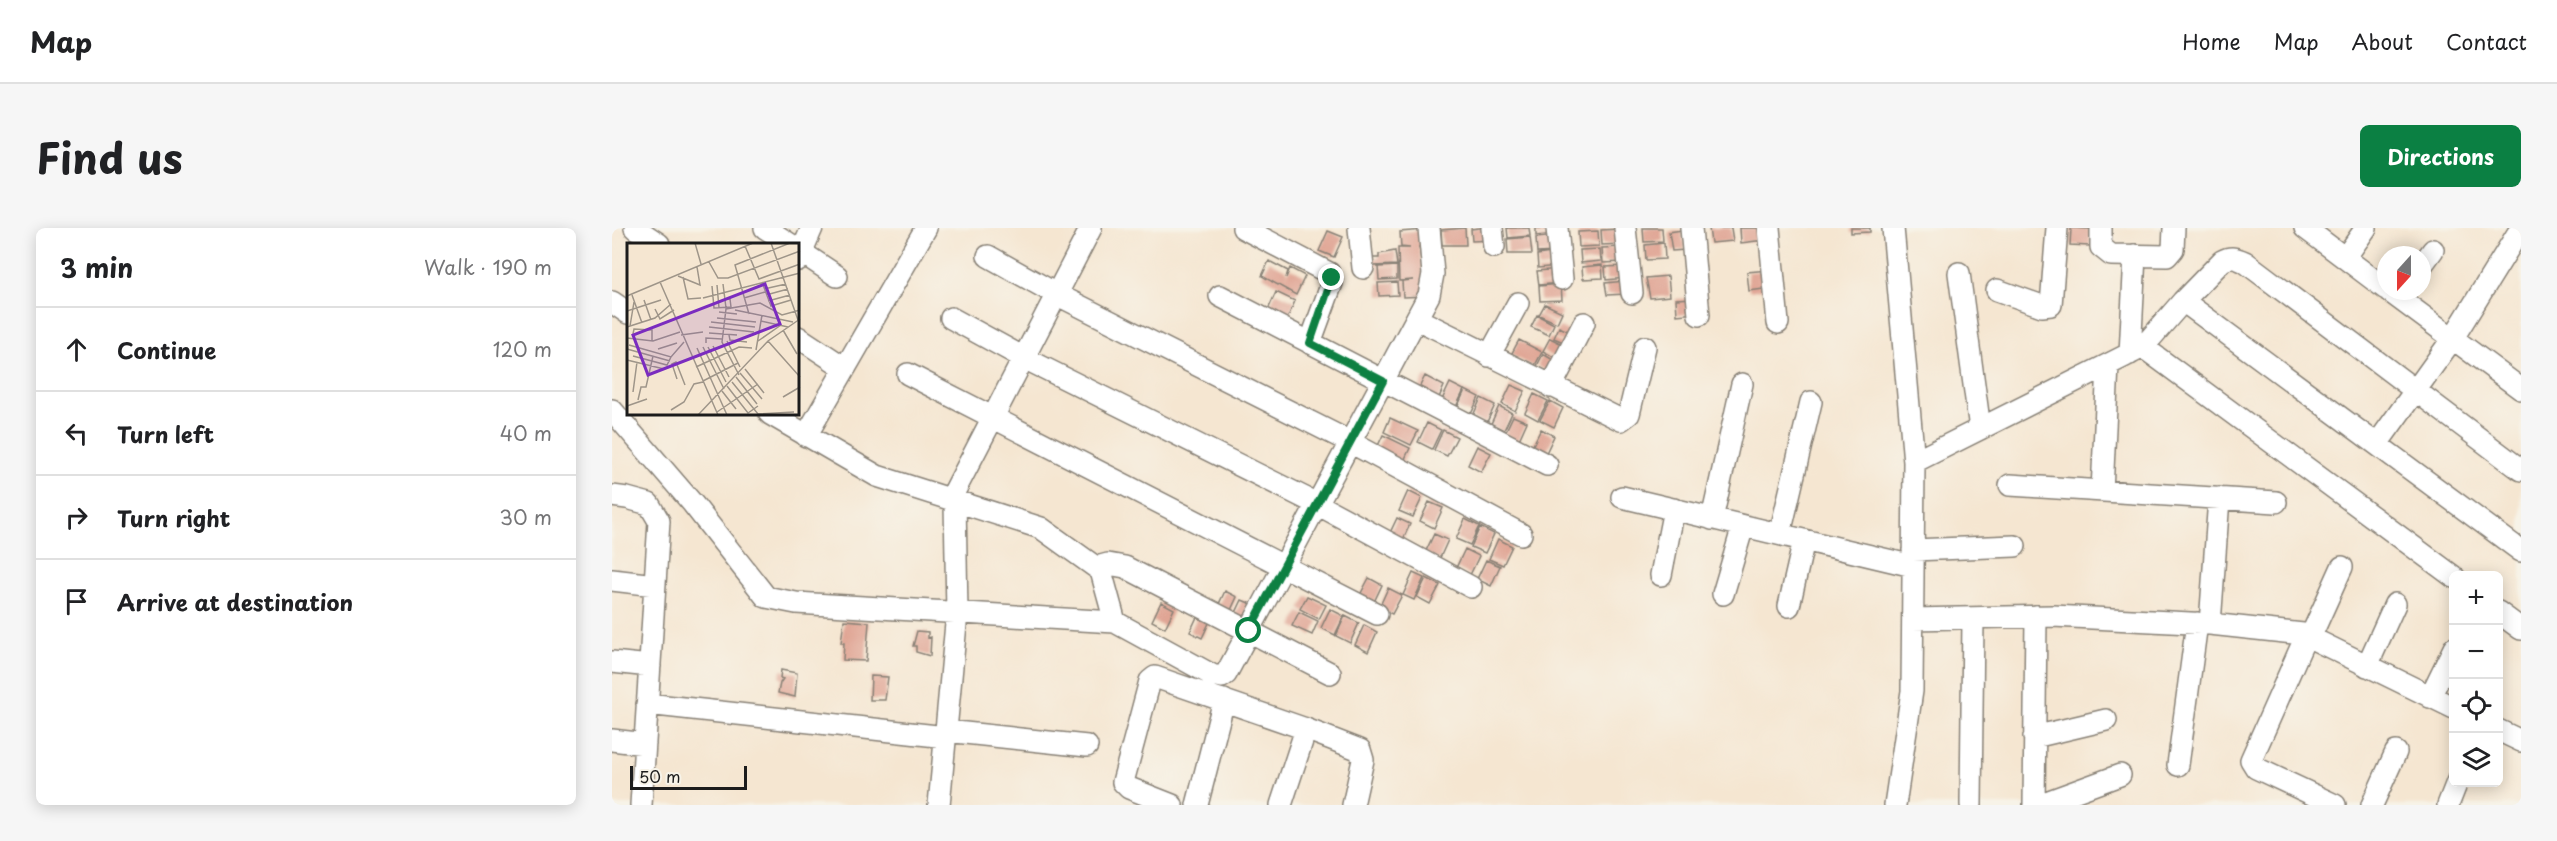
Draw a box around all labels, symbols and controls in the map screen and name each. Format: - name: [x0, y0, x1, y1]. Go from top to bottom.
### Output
- text: Map: [30, 20, 92, 63]
- text: Home: [2182, 25, 2241, 57]
- text: Map: [2274, 25, 2319, 57]
- text: About: [2352, 25, 2413, 57]
- text: Contact: [2446, 25, 2527, 57]
- text: Find us: [36, 125, 183, 188]
- button: Directions: [2360, 125, 2521, 187]
- inset map: [627, 243, 800, 416]
- north arrow: [2377, 246, 2431, 300]
- text: 3 min: [60, 248, 133, 287]
- text: Walk · 190 m: [424, 252, 552, 282]
- route end: [1318, 264, 1344, 290]
- icon: ahead: [60, 333, 93, 366]
- text: Continue: [117, 333, 216, 366]
- text: 120 m: [493, 334, 552, 364]
- icon: left: [60, 417, 93, 450]
- text: Turn left: [117, 417, 214, 450]
- text: 40 m: [500, 418, 552, 448]
- icon: right: [60, 501, 93, 534]
- text: Turn right: [117, 501, 230, 534]
- text: 30 m: [499, 502, 552, 532]
- map controls: [2449, 571, 2503, 787]
- button: +: [2449, 571, 2503, 625]
- icon: arrive: [60, 585, 93, 618]
- text: Arrive at destination: [117, 585, 353, 618]
- route start: [1235, 617, 1261, 643]
- button: −: [2449, 625, 2503, 679]
- button: locate: [2449, 679, 2503, 733]
- button: layers: [2449, 733, 2503, 787]
- scale bar: [630, 763, 747, 790]
- text: 50 m: [639, 764, 680, 788]

